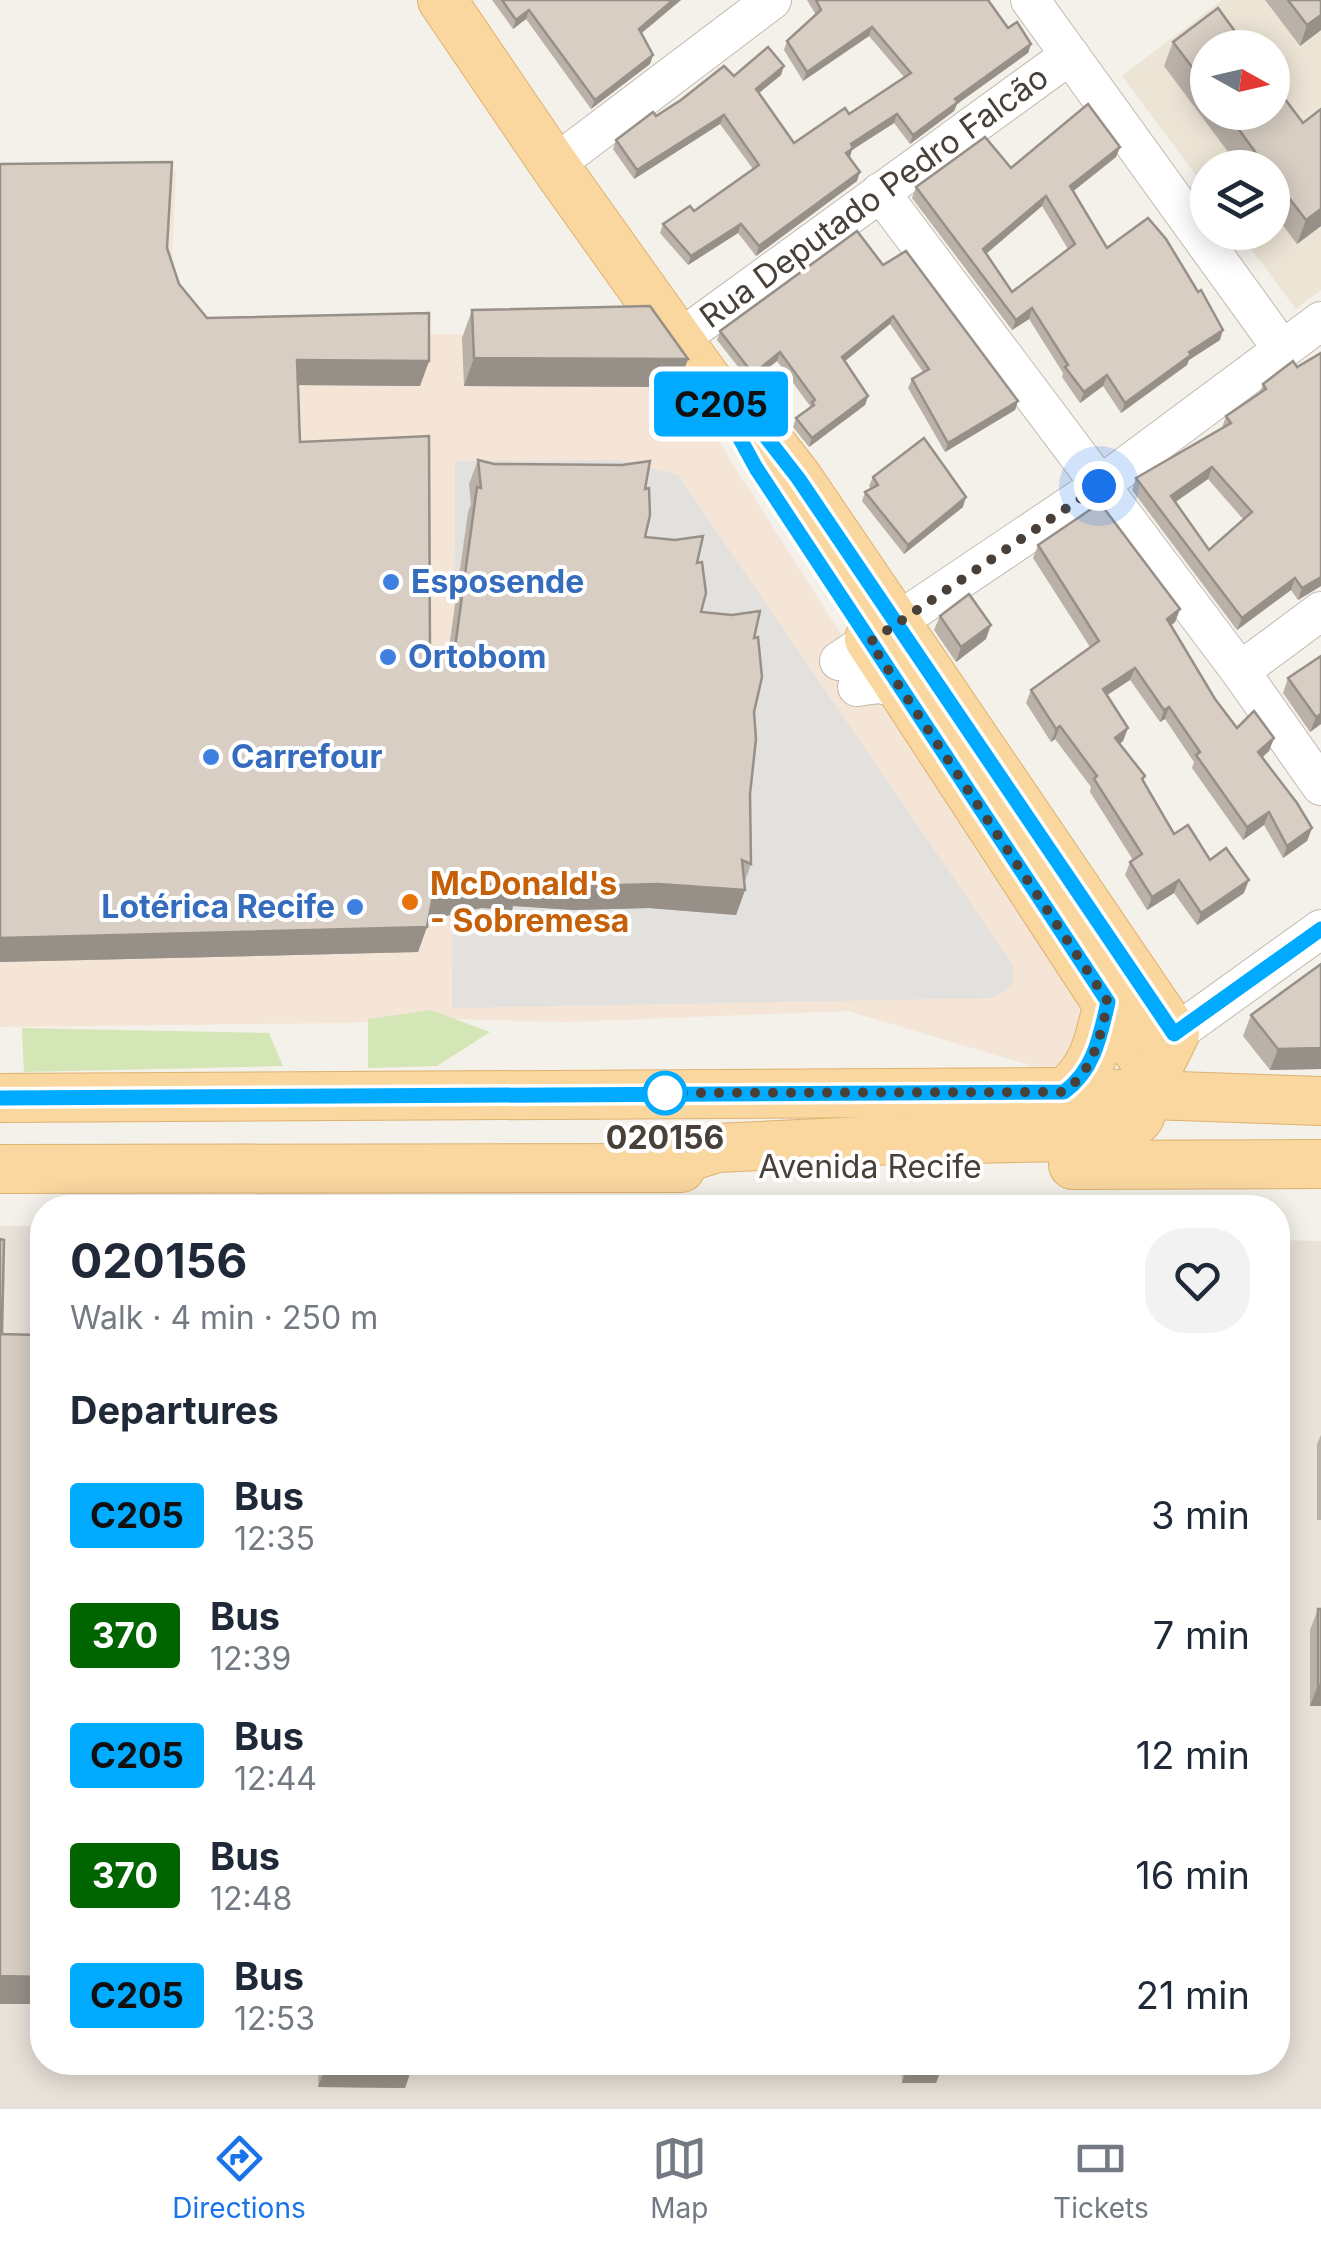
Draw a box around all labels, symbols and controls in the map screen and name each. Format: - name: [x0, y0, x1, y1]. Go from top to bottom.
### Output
- north arrow: [1190, 30, 1290, 130]
- map controls: [1190, 30, 1290, 250]
- street label: Rua Deputado Pedro Falcão: [692, 57, 1055, 336]
- button: layers: [1190, 150, 1290, 250]
- line badge: C205: [651, 372, 791, 436]
- text: C205: [674, 383, 768, 425]
- your location: [1074, 461, 1124, 511]
- place label: Esposende: [411, 562, 584, 601]
- marker: Esposende: [380, 571, 402, 593]
- place label: Ortobom: [408, 637, 546, 676]
- marker: Ortobom: [377, 646, 399, 668]
- place label: Carrefour: [231, 737, 382, 776]
- marker: Carrefour: [200, 746, 222, 768]
- place label: McDonald's - Sobremesa: [430, 864, 629, 940]
- place label: Lotérica Recife: [101, 887, 335, 926]
- marker: McDonald's - Sobremesa: [399, 891, 421, 913]
- marker: Lotérica Recife: [344, 896, 366, 918]
- marker: 020156: [644, 1072, 686, 1114]
- place label: 020156: [606, 1118, 724, 1157]
- street label: Avenida Recife: [758, 1147, 982, 1186]
- button: heart: [1145, 1228, 1250, 1333]
- text: 020156: [70, 1231, 248, 1290]
- text: Walk · 4 min · 250 m: [70, 1298, 378, 1337]
- text: Departures: [70, 1387, 279, 1433]
- text: Bus: [234, 1473, 304, 1519]
- text: 3 min: [1151, 1492, 1250, 1538]
- text: C205: [90, 1494, 184, 1536]
- text: 12:35: [234, 1519, 315, 1558]
- text: Bus: [210, 1593, 280, 1639]
- text: 7 min: [1153, 1612, 1250, 1658]
- text: 370: [92, 1614, 158, 1656]
- text: 12:39: [210, 1639, 291, 1678]
- text: Bus: [234, 1713, 304, 1759]
- text: 12 min: [1136, 1732, 1250, 1778]
- text: C205: [90, 1734, 184, 1776]
- text: 12:44: [234, 1759, 317, 1798]
- text: Bus: [210, 1833, 280, 1879]
- text: 16 min: [1135, 1852, 1250, 1898]
- text: 370: [92, 1854, 158, 1896]
- text: 12:48: [210, 1879, 292, 1918]
- text: Bus: [234, 1953, 304, 1999]
- text: 21 min: [1136, 1972, 1250, 2018]
- text: C205: [90, 1974, 184, 2016]
- text: 12:53: [234, 1999, 315, 2038]
- tab: Directions: [172, 2131, 306, 2225]
- tab: Map: [650, 2131, 709, 2225]
- tab: Tickets: [1053, 2131, 1149, 2225]

